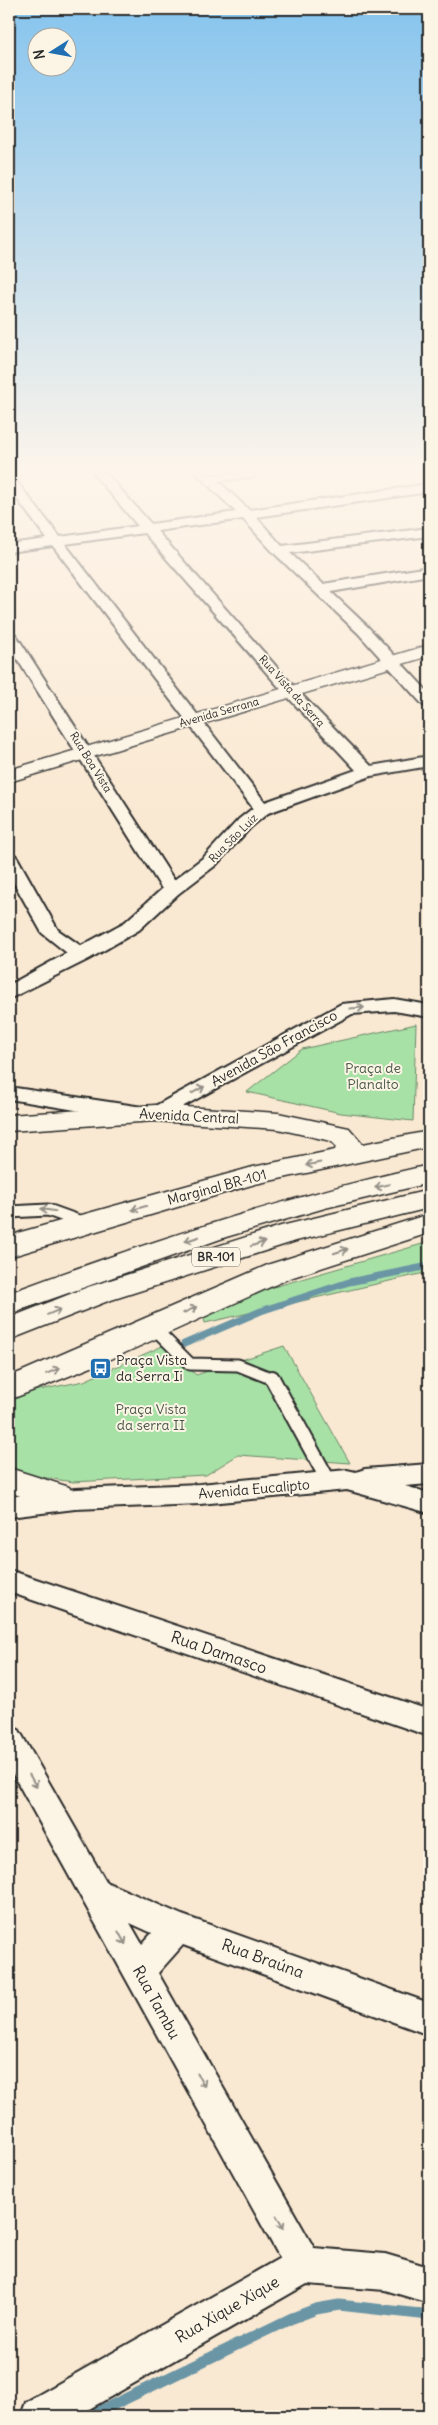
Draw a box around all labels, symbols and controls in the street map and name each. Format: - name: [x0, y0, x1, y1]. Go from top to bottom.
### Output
- north arrow: [28, 28, 78, 78]
- text: N: [29, 48, 49, 61]
- street label: Rua Vista da Serra: [256, 652, 328, 730]
- street label: Avenida Serrana: [178, 694, 260, 730]
- street label: Rua Boa Vista: [67, 729, 115, 795]
- street label: Rua São Luiz: [206, 811, 260, 865]
- one-way arrow: [349, 1003, 365, 1012]
- street label: Avenida São Francisco: [208, 1006, 340, 1090]
- park label: Praça de Planalto: [345, 1059, 401, 1093]
- one-way arrow: [190, 1085, 205, 1094]
- street label: Avenida Central: [139, 1104, 239, 1128]
- one-way arrow: [305, 1159, 321, 1169]
- street label: Marginal BR-101: [165, 1165, 269, 1209]
- one-way arrow: [374, 1181, 390, 1191]
- one-way arrow: [131, 1204, 147, 1214]
- one-way arrow: [41, 1205, 57, 1215]
- one-way arrow: [184, 1235, 200, 1244]
- one-way arrow: [249, 1238, 265, 1248]
- one-way arrow: [333, 1246, 349, 1256]
- road number: BR-101: [192, 1248, 240, 1266]
- one-way arrow: [182, 1305, 197, 1314]
- one-way arrow: [46, 1307, 61, 1316]
- place label: Praça Vista da Serra Ii: [116, 1351, 187, 1385]
- bus stop icon: Praça Vista da Serra Ii: [88, 1356, 112, 1380]
- one-way arrow: [46, 1365, 61, 1374]
- park label: Praça Vista da serra II: [115, 1400, 187, 1434]
- street label: Avenida Eucalipto: [197, 1475, 311, 1503]
- street label: Rua Damasco: [168, 1626, 270, 1678]
- one-way arrow: [28, 1774, 38, 1789]
- one-way arrow: [118, 1930, 127, 1945]
- street label: Rua Braúna: [219, 1934, 307, 1982]
- street label: Rua Tambu: [129, 1962, 185, 2042]
- one-way arrow: [197, 2072, 206, 2087]
- one-way arrow: [276, 2214, 285, 2229]
- street label: Rua Xique Xique: [171, 2271, 283, 2347]

